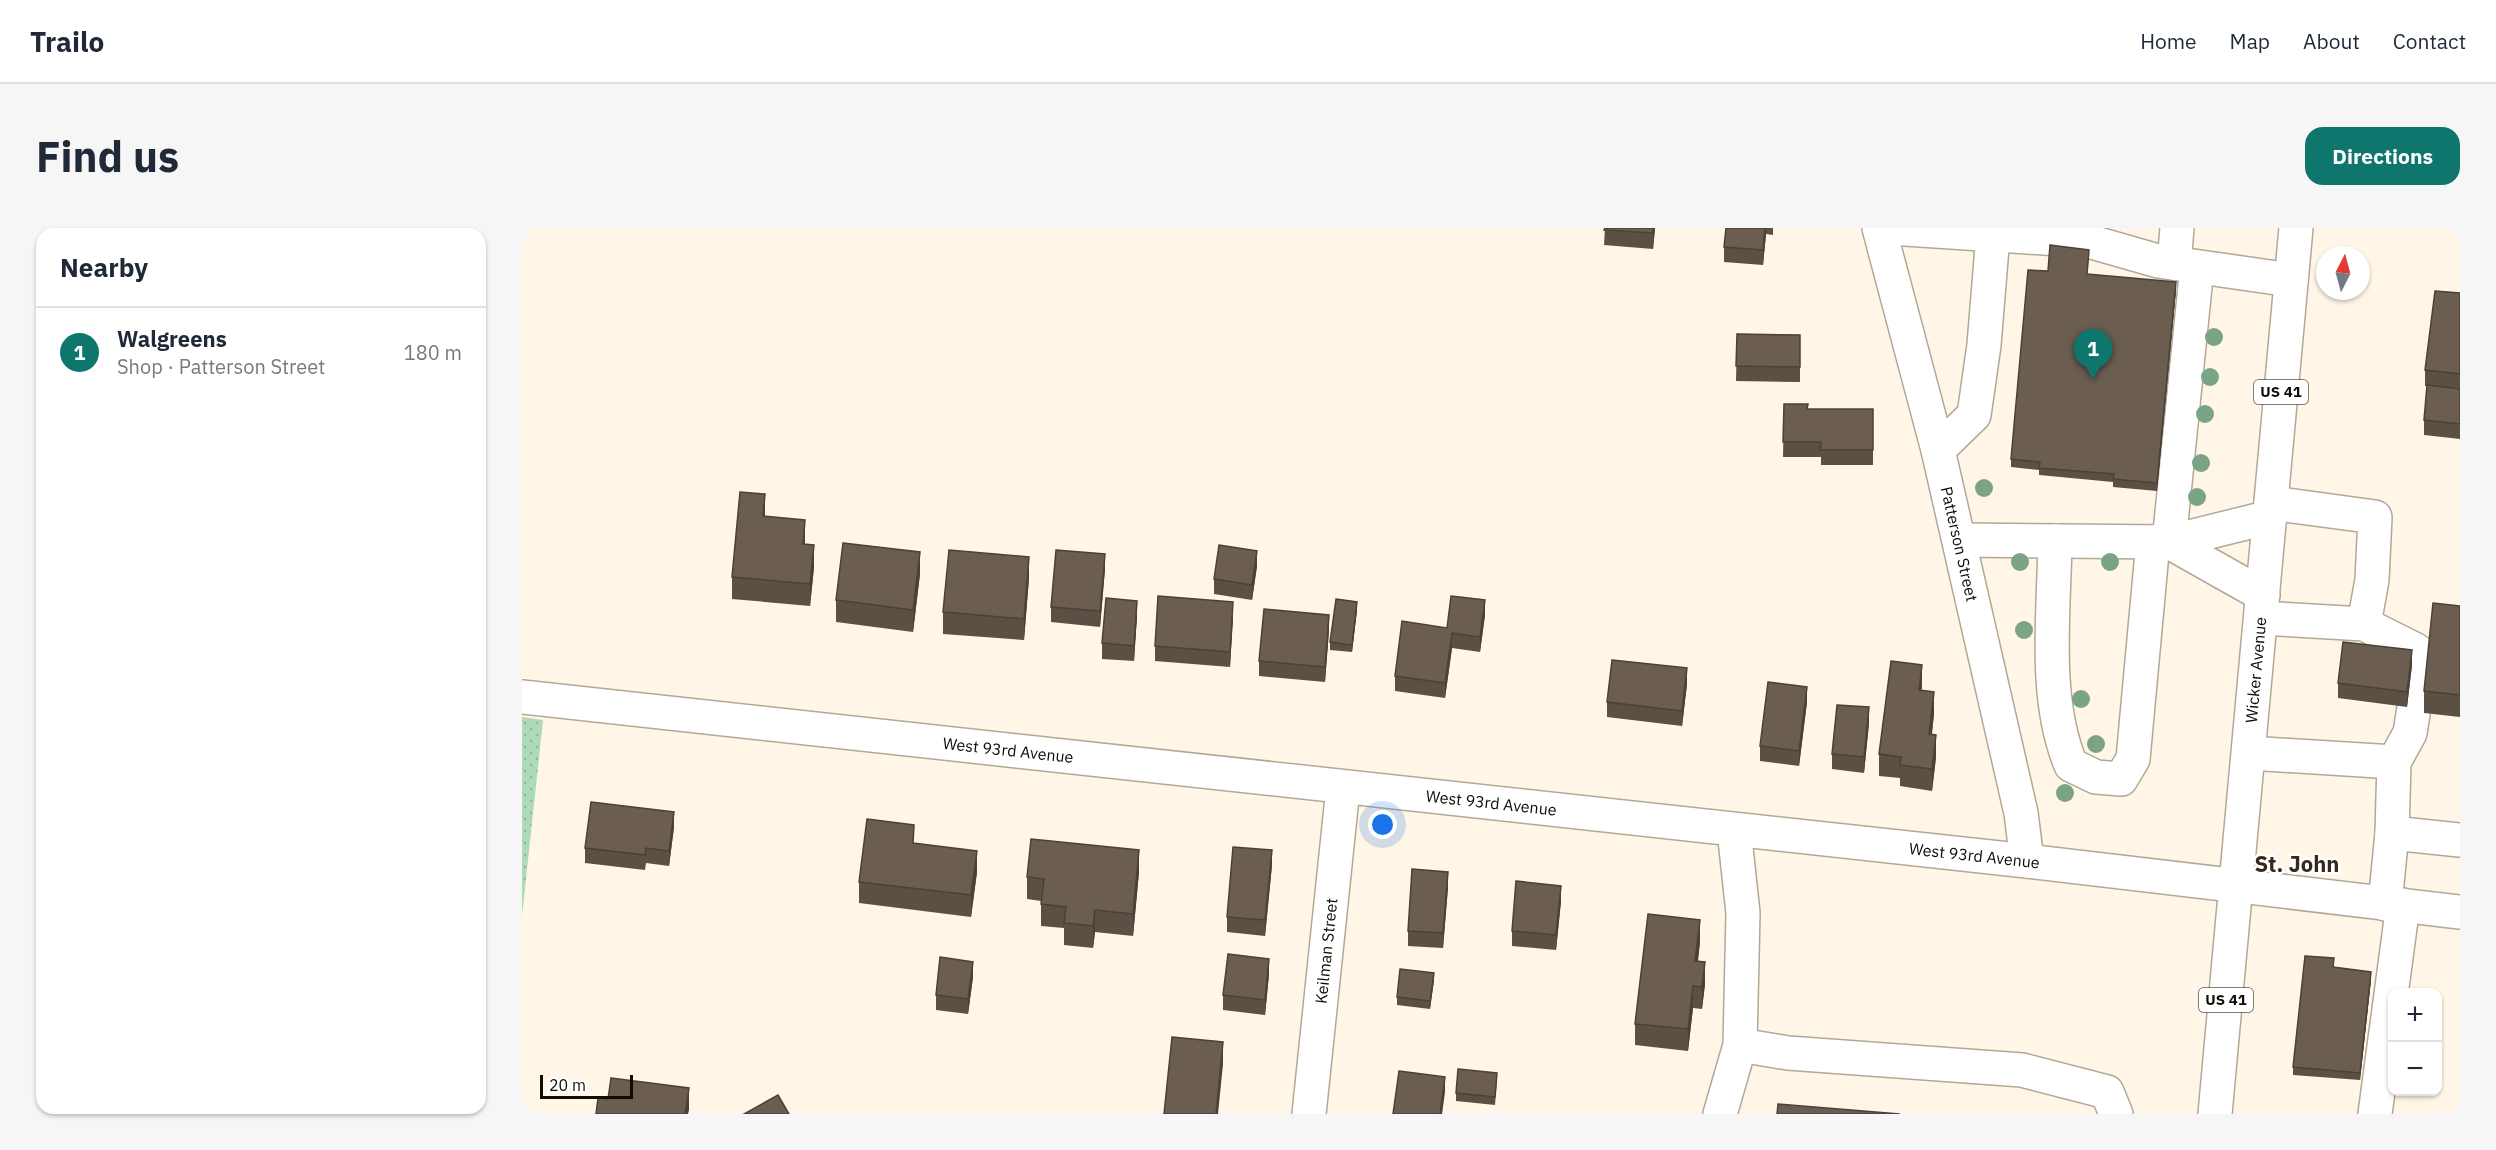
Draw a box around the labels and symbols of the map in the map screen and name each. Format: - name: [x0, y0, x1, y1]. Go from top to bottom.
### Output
- north arrow: [2316, 246, 2370, 300]
- pin: 1: [2074, 330, 2112, 379]
- road number: US 41: [2254, 380, 2308, 404]
- street label: Patterson Street: [1937, 484, 1982, 603]
- street label: Wicker Avenue: [2241, 616, 2270, 724]
- street label: West 93rd Avenue: [942, 733, 1075, 767]
- street label: West 93rd Avenue: [1425, 786, 1558, 820]
- your location: [1368, 810, 1397, 839]
- street label: West 93rd Avenue: [1908, 838, 2041, 872]
- district label: St. John: [2255, 849, 2340, 878]
- street label: Keilman Street: [1311, 897, 1341, 1005]
- road number: US 41: [2199, 988, 2253, 1012]
- scale bar: [540, 1072, 633, 1100]

